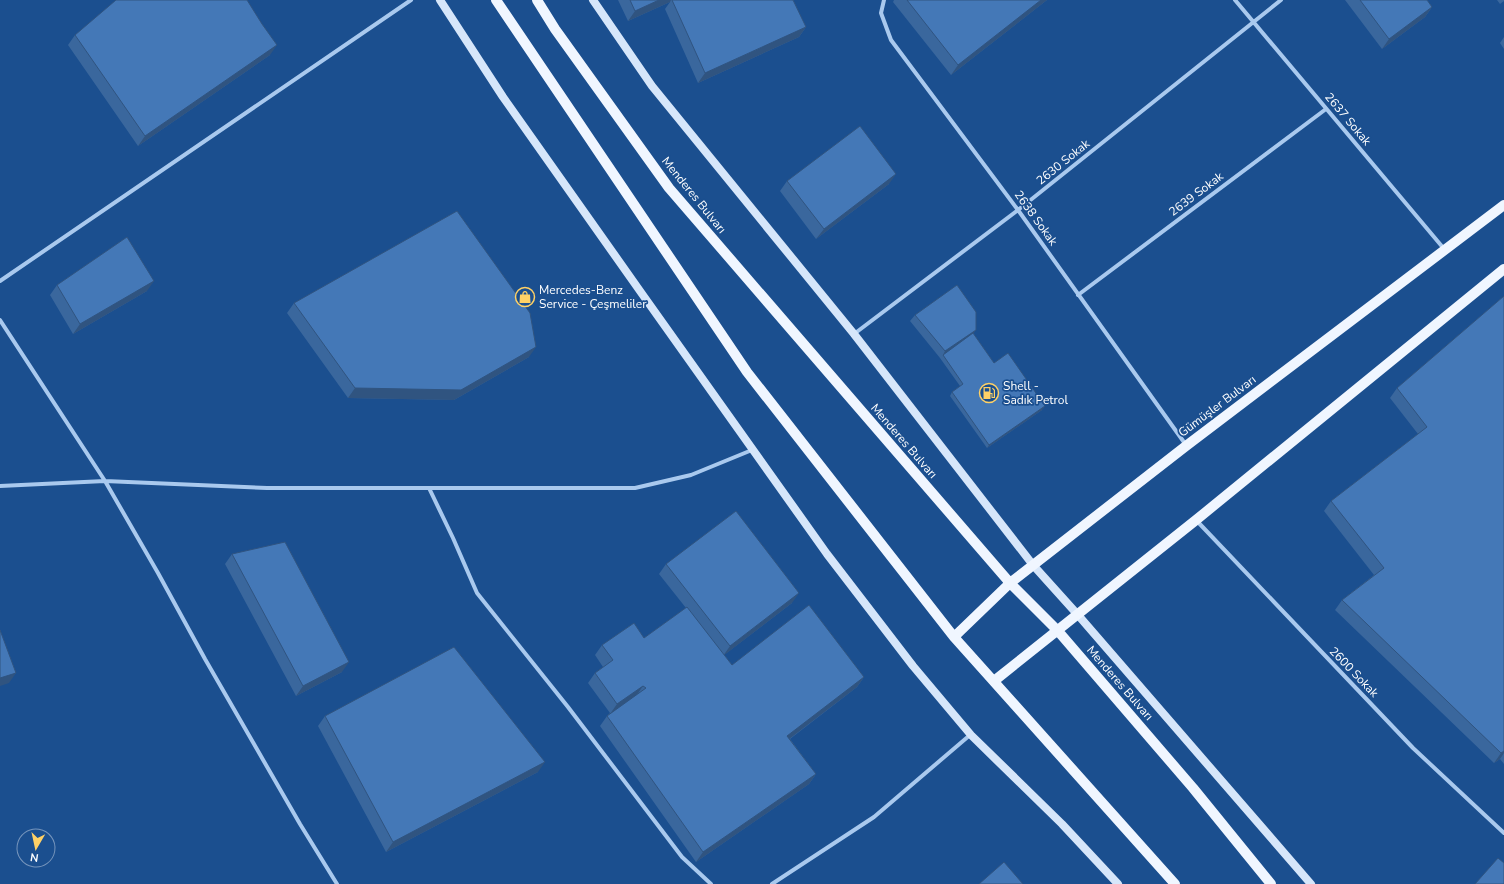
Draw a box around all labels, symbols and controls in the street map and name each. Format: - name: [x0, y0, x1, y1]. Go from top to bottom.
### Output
- street label: 2637 Sokak: [1321, 89, 1375, 150]
- street label: 2630 Sokak: [1033, 135, 1094, 188]
- street label: Menderes Bulvarı: [658, 153, 730, 237]
- street label: 2639 Sokak: [1166, 168, 1227, 220]
- street label: 2638 Sokak: [1011, 187, 1062, 249]
- place label: Mercedes-Benz Service - Çeşmeliler: [539, 282, 647, 312]
- shop icon: Mercedes-Benz Service - Çeşmeliler: [514, 286, 536, 308]
- street label: Gümüşler Bulvarı: [1175, 372, 1259, 440]
- place label: Shell - Sadık Petrol: [1003, 378, 1068, 408]
- fuel station icon: Shell - Sadık Petrol: [978, 382, 1000, 404]
- street label: Menderes Bulvarı: [867, 400, 941, 482]
- street label: Menderes Bulvarı: [1083, 642, 1157, 724]
- street label: 2600 Sokak: [1326, 643, 1383, 701]
- north arrow: [16, 828, 56, 868]
- text: N: [29, 849, 40, 865]

